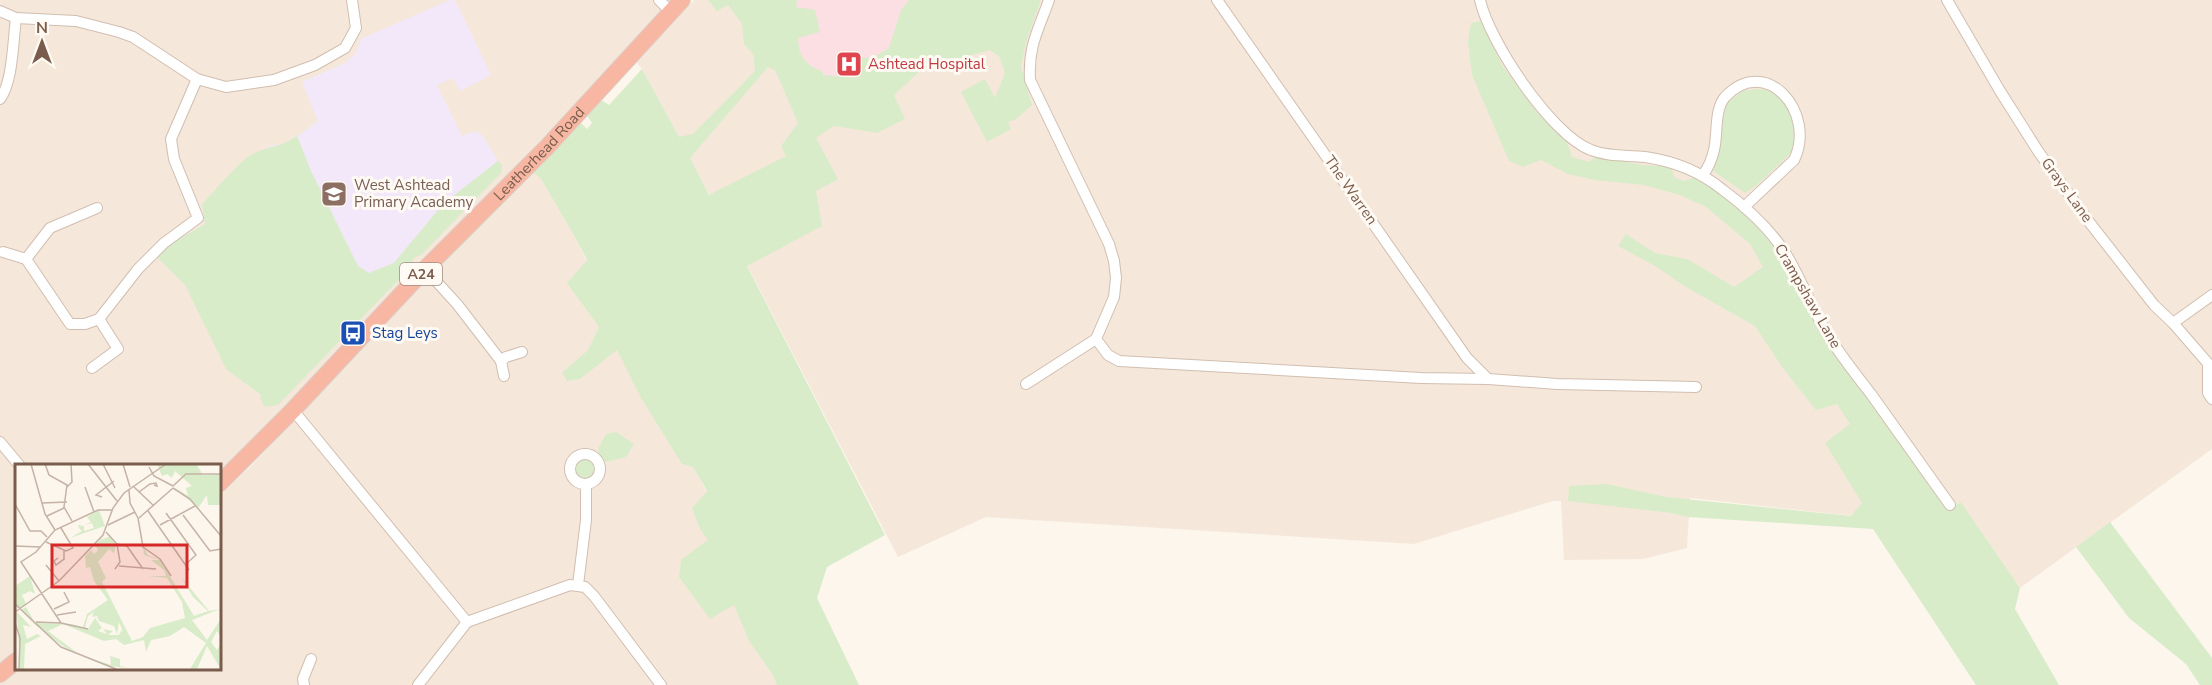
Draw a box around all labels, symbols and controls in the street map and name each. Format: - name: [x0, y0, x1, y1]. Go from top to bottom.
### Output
- north arrow: [12, 12, 72, 72]
- text: N: [36, 17, 48, 39]
- hospital icon: Ashtead Hospital: [834, 49, 864, 79]
- place label: Ashtead Hospital: [868, 54, 986, 74]
- street label: Leatherhead Road: [489, 102, 589, 205]
- street label: The Warren: [1320, 151, 1382, 229]
- street label: Grays Lane: [2037, 154, 2097, 226]
- place label: West Ashtead Primary Academy: [354, 175, 474, 212]
- school or university icon: West Ashtead Primary Academy: [319, 179, 349, 209]
- street label: Crampshaw Lane: [1770, 240, 1846, 352]
- road number: A24: [400, 263, 442, 285]
- bus stop icon: Stag Leys: [338, 318, 368, 348]
- place label: Stag Leys: [372, 323, 438, 343]
- inset map: [15, 464, 220, 670]

